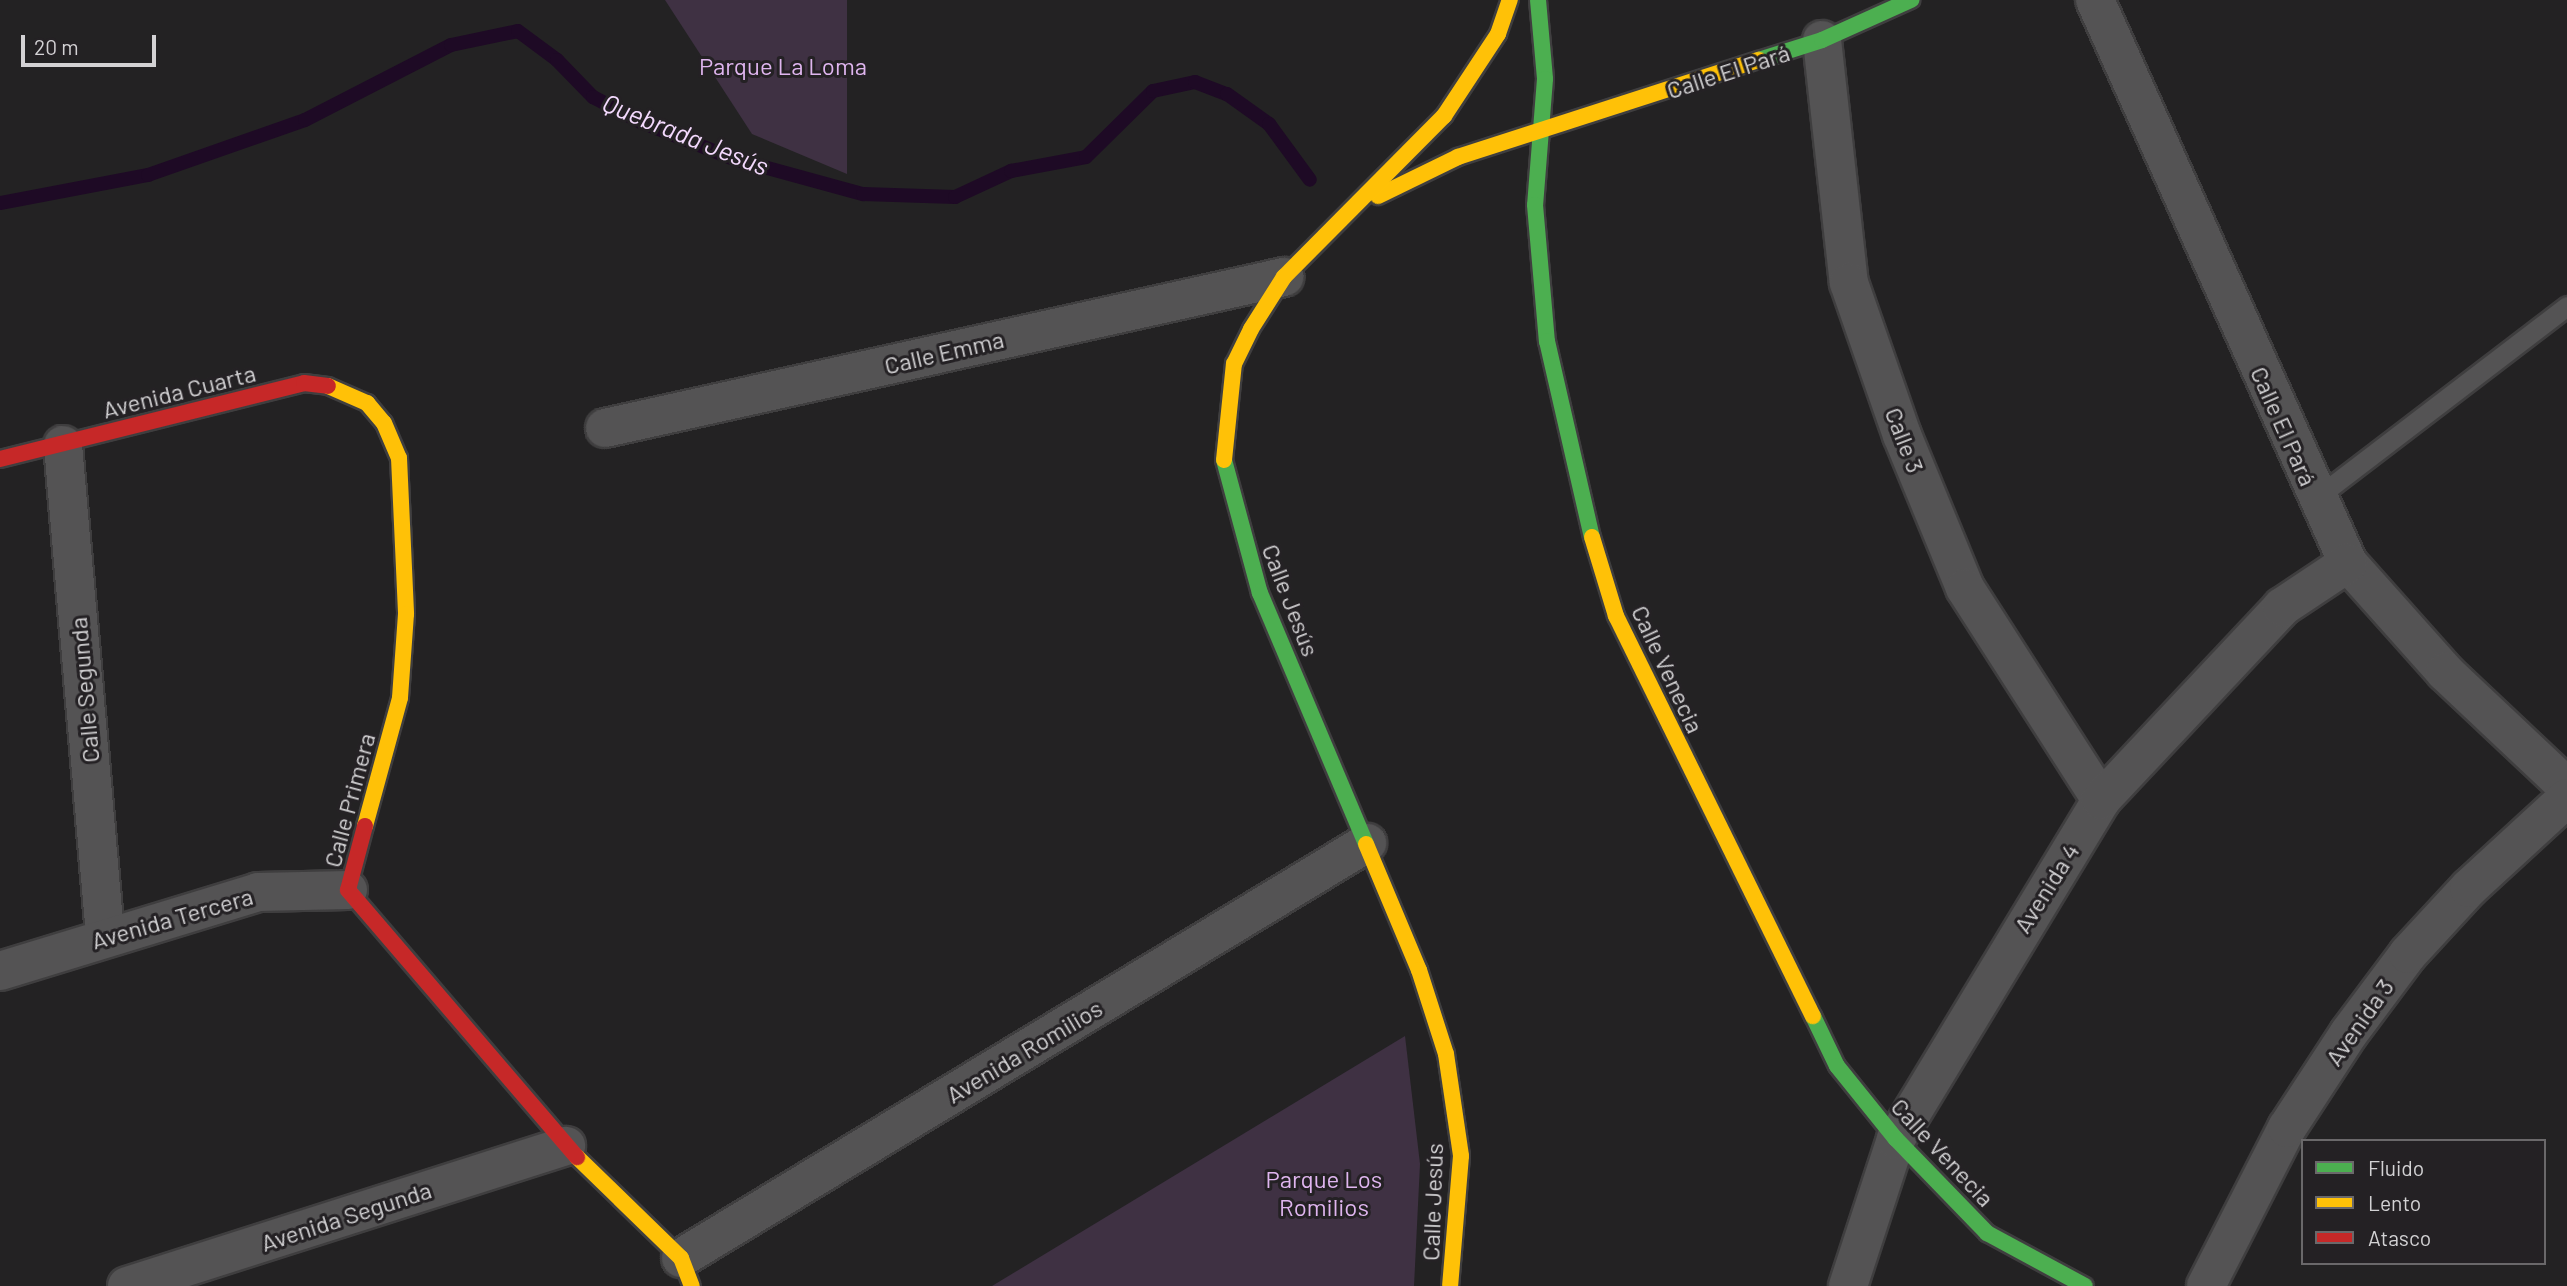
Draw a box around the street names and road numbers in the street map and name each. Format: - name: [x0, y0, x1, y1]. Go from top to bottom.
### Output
- street label: Calle El Pará: [1663, 38, 1793, 104]
- street label: Calle Emma: [881, 324, 1007, 380]
- street label: Avenida Cuarta: [100, 358, 258, 424]
- street label: Calle El Pará: [2245, 362, 2323, 490]
- street label: Calle 3: [1879, 403, 1931, 477]
- street label: Calle Jesús: [1256, 540, 1326, 660]
- street label: Calle Venecia: [1626, 601, 1710, 737]
- street label: Calle Segunda: [63, 616, 105, 764]
- street label: Calle Primera: [317, 730, 381, 870]
- street label: Avenida 4: [2007, 838, 2085, 938]
- street label: Avenida Tercera: [88, 881, 256, 955]
- street label: Avenida 3: [2319, 973, 2399, 1071]
- street label: Avenida Romilios: [941, 993, 1107, 1109]
- street label: Calle Venecia: [1886, 1092, 2000, 1212]
- street label: Calle Jesús: [1416, 1143, 1448, 1261]
- street label: Avenida Segunda: [257, 1175, 435, 1257]

